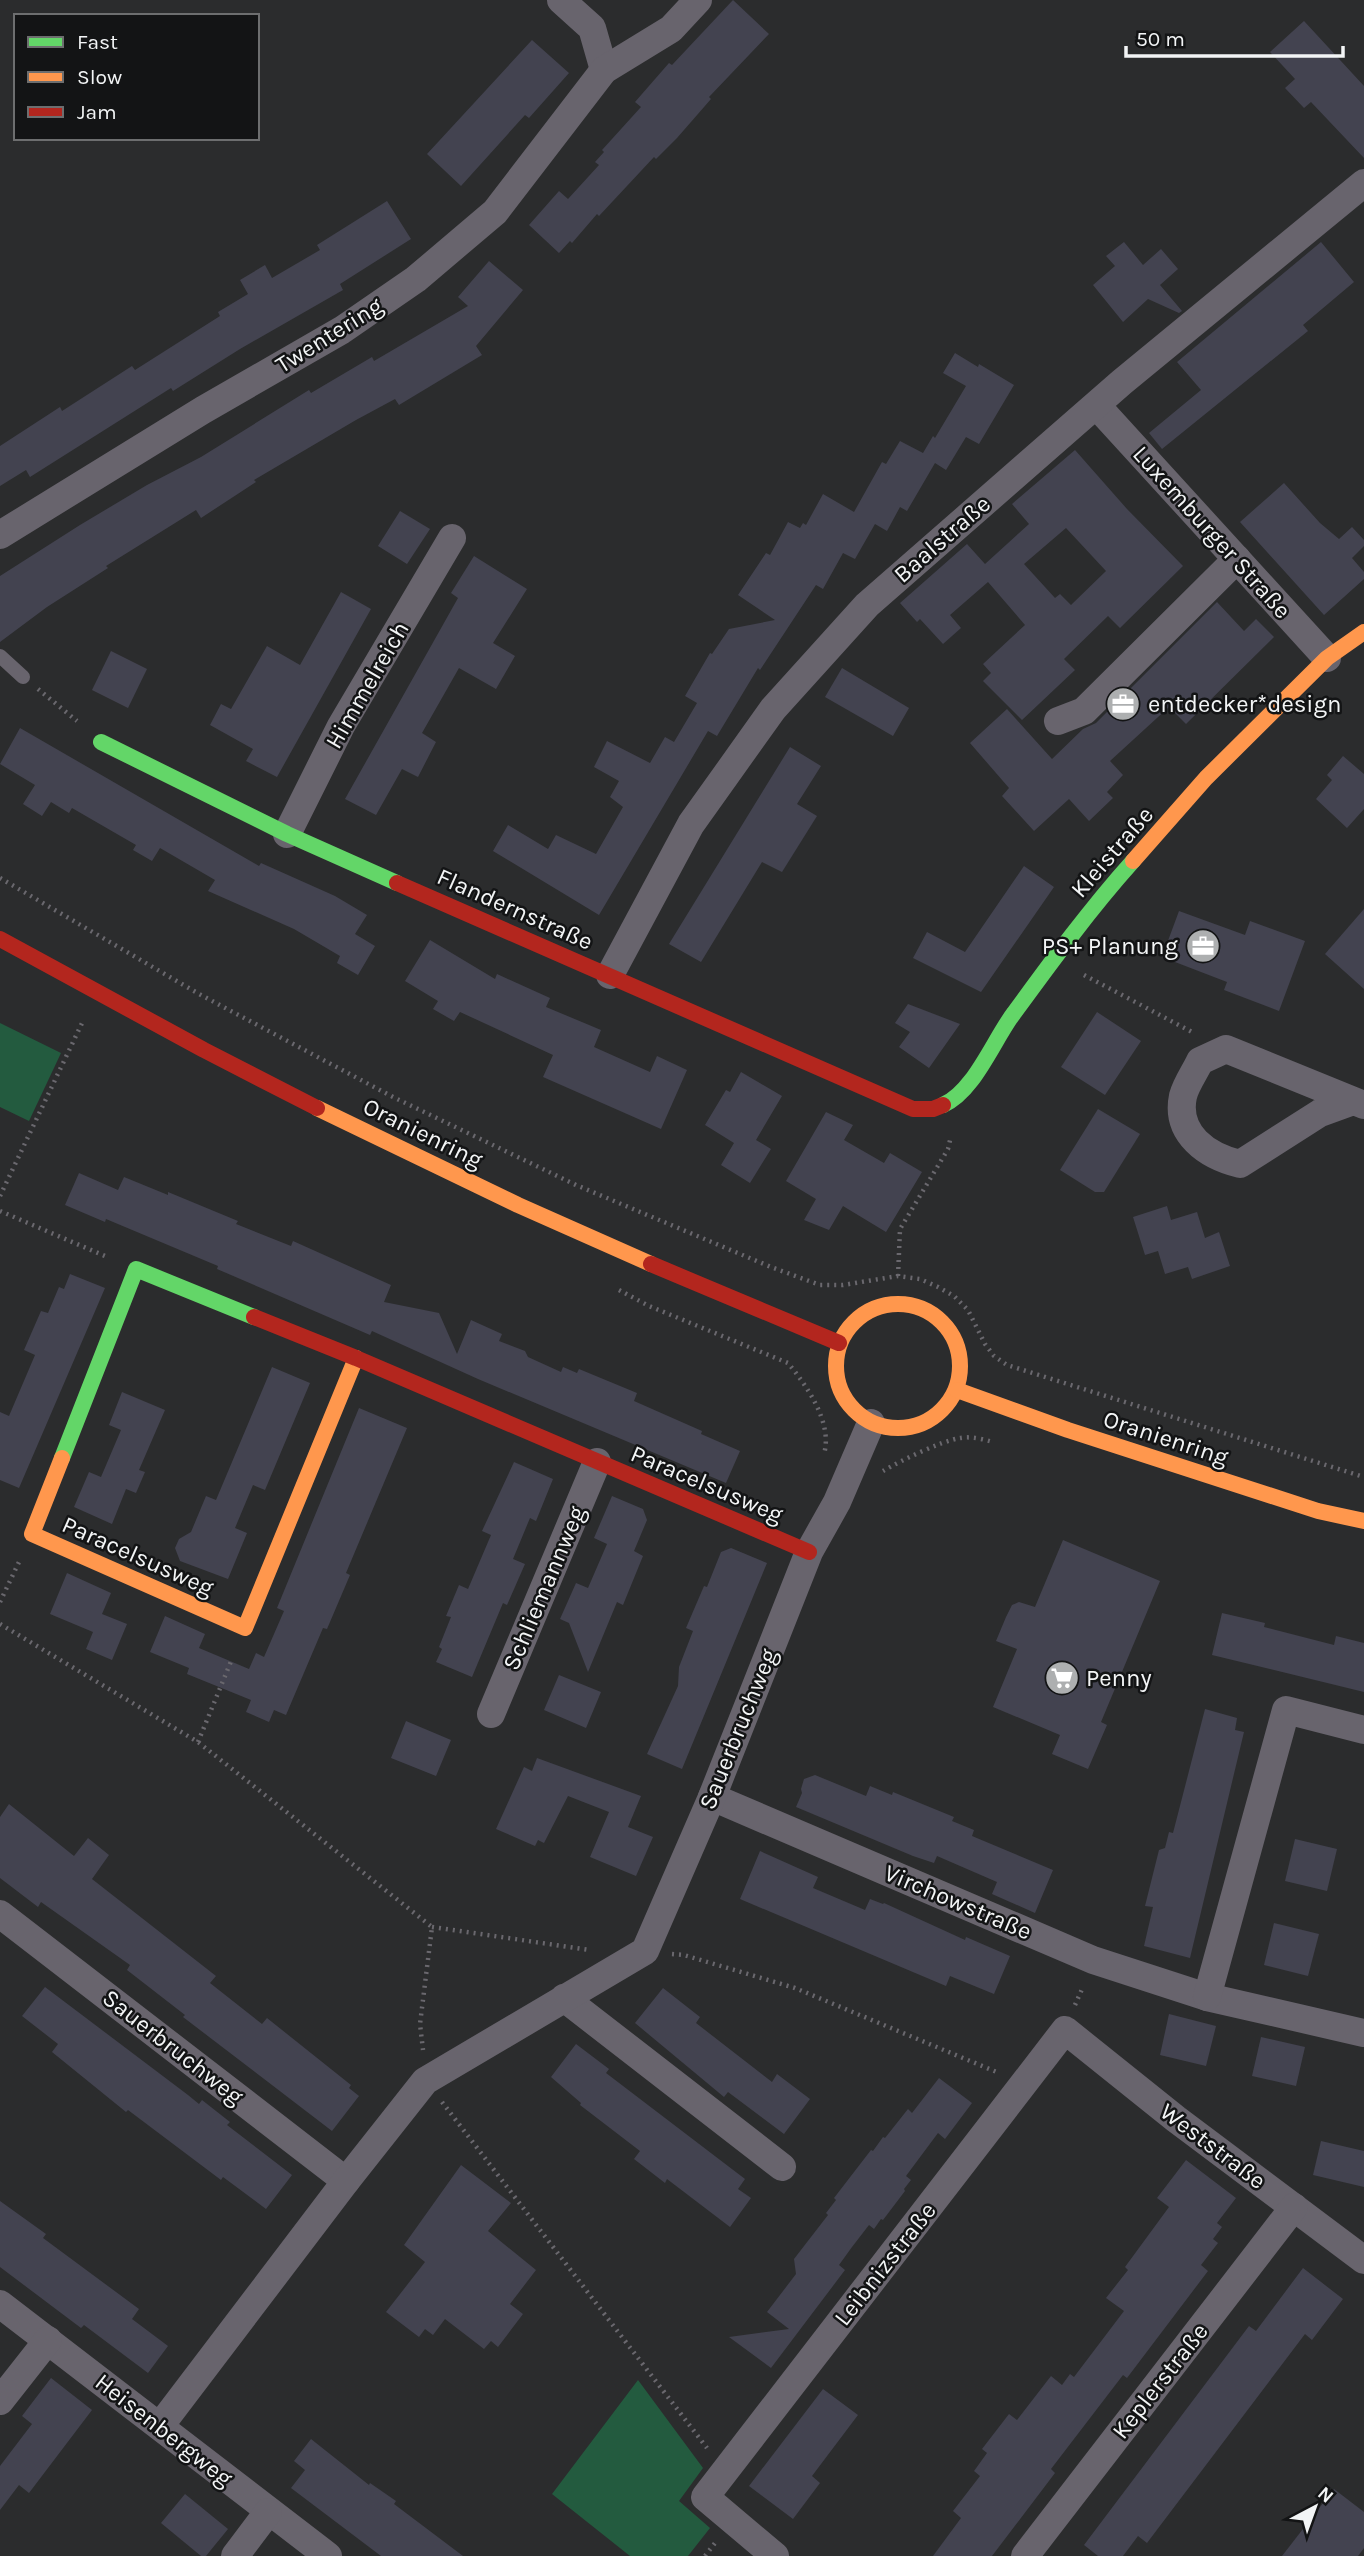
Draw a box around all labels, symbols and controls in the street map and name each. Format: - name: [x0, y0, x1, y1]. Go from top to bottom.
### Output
- legend: [14, 14, 259, 140]
- scale bar: [1126, 14, 1343, 58]
- text: 50 m: [1136, 27, 1185, 51]
- text: Fast: [77, 30, 118, 54]
- text: Slow: [77, 65, 122, 89]
- text: Jam: [77, 100, 117, 124]
- street label: Twentering: [270, 291, 388, 379]
- street label: Luxemburger Straße: [1127, 440, 1297, 624]
- street label: Baalstraße: [888, 490, 996, 588]
- street label: Himmelreich: [319, 616, 415, 754]
- office icon: entdecker*design: [1104, 685, 1142, 723]
- place label: entdecker*design: [1148, 690, 1342, 718]
- street label: Kleistraße: [1065, 801, 1159, 903]
- street label: Flandernstraße: [433, 862, 597, 956]
- office icon: PS+ Planung: [1184, 927, 1222, 965]
- place label: PS+ Planung: [1042, 932, 1178, 960]
- street label: Oranienring: [359, 1092, 488, 1174]
- street label: Oranienring: [1100, 1405, 1232, 1471]
- street label: Paracelsusweg: [627, 1439, 788, 1529]
- street label: Schliemannweg: [497, 1501, 591, 1674]
- street label: Paracelsusweg: [58, 1510, 218, 1602]
- street label: Sauerbruchweg: [693, 1644, 783, 1813]
- supermarket icon: Penny: [1043, 1659, 1081, 1697]
- place label: Penny: [1086, 1664, 1152, 1692]
- street label: Virchowstraße: [880, 1858, 1036, 1946]
- street label: Sauerbruchweg: [97, 1983, 249, 2111]
- street label: Weststraße: [1155, 2097, 1271, 2195]
- street label: Leibnizstraße: [828, 2197, 942, 2331]
- street label: Keplerstraße: [1106, 2318, 1214, 2444]
- street label: Heisenbergweg: [90, 2368, 239, 2493]
- north arrow: [1280, 2472, 1350, 2542]
- text: N: [1313, 2482, 1338, 2508]

